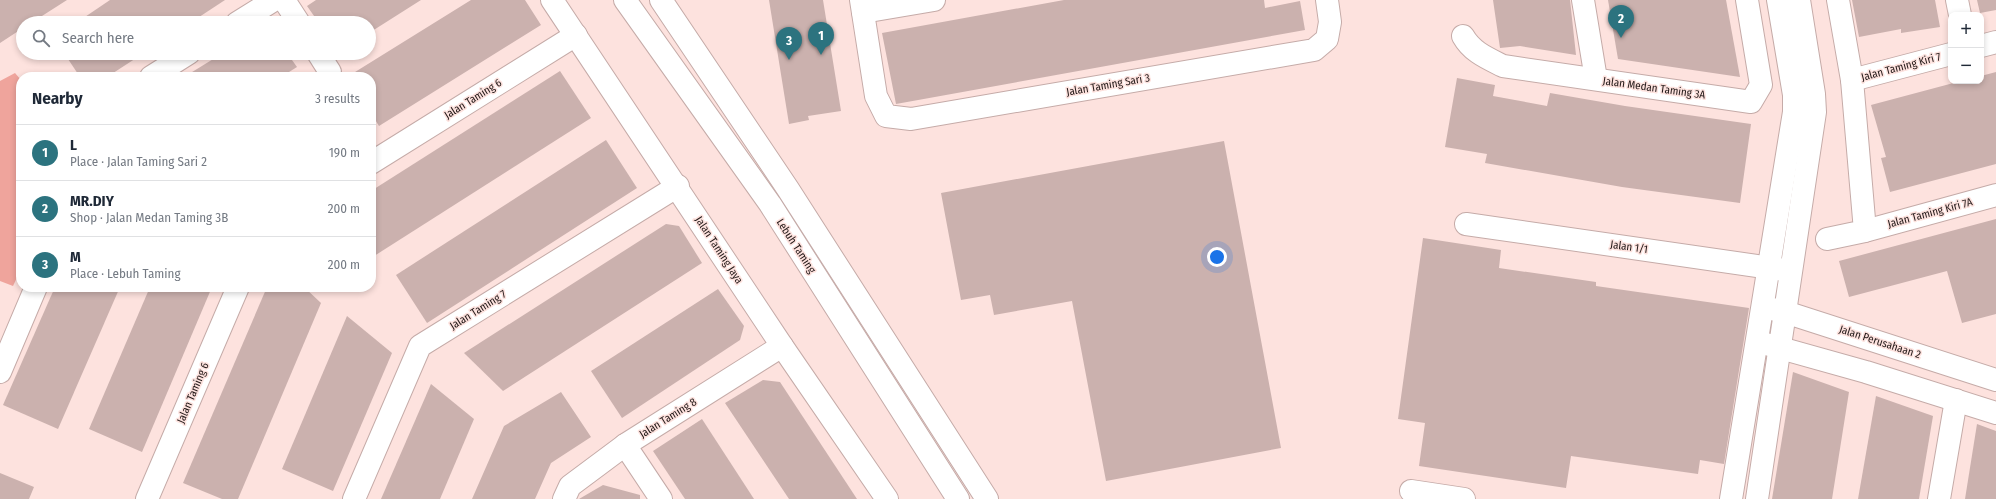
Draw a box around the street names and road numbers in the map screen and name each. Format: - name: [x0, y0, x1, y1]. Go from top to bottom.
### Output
- street label: Jalan Taming Kiri 7: [1860, 50, 1943, 84]
- street label: Jalan Taming Sari 3: [1065, 71, 1151, 99]
- street label: Jalan Medan Taming 3A: [1602, 74, 1706, 102]
- street label: Jalan Taming 6: [442, 76, 504, 122]
- street label: Jalan Taming Kiri 7A: [1886, 195, 1974, 231]
- street label: Jalan Taming Jaya: [692, 214, 746, 286]
- street label: Lebuh Taming: [774, 216, 819, 276]
- street label: Jalan 1/1: [1609, 238, 1649, 256]
- street label: Jalan Taming 7: [447, 287, 509, 332]
- street label: Jalan Perusahaan 2: [1838, 323, 1923, 361]
- street label: Jalan Taming 6: [174, 360, 212, 425]
- street label: Jalan Taming 8: [637, 395, 699, 441]

